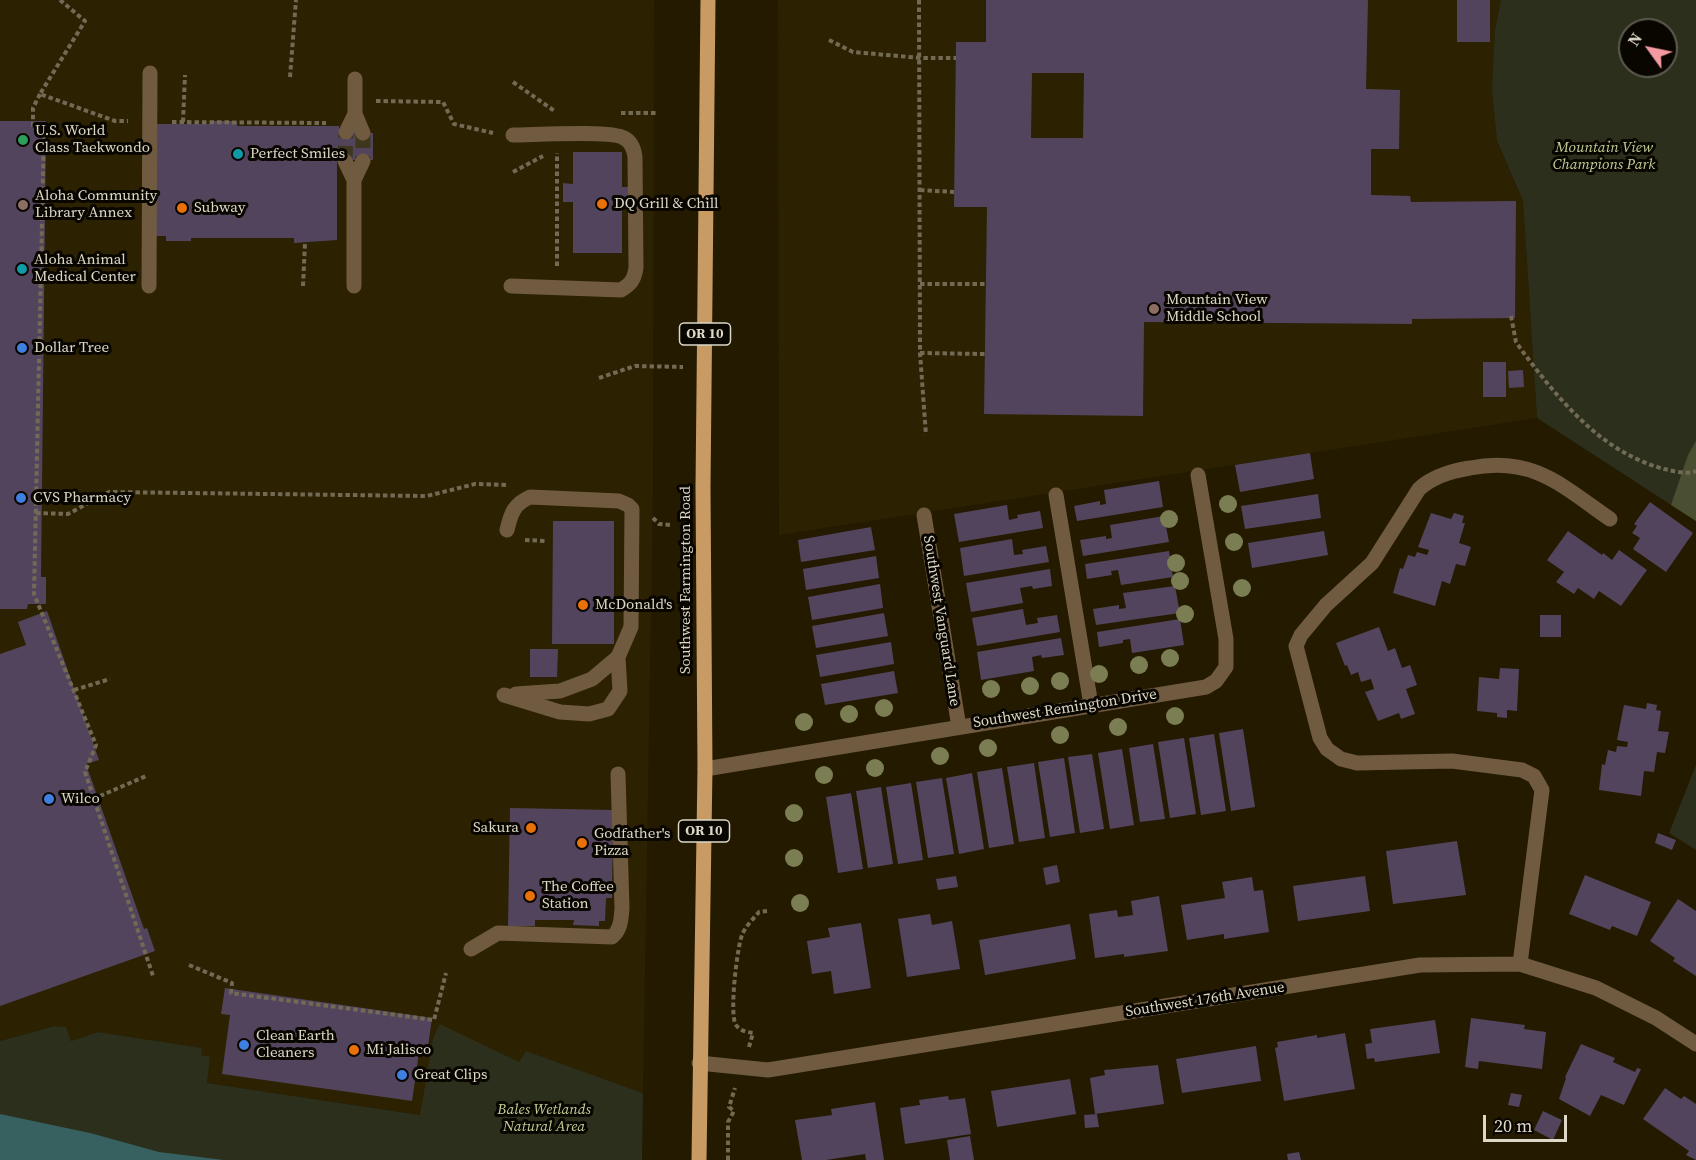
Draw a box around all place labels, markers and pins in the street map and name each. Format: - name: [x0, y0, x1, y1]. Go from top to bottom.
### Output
- place label: U.S. World Class Taekwondo: [35, 122, 150, 157]
- marker: U.S. World Class Taekwondo: [16, 133, 30, 147]
- place label: Perfect Smiles: [250, 145, 345, 163]
- marker: Perfect Smiles: [231, 147, 245, 161]
- place label: Aloha Community Library Annex: [35, 187, 157, 222]
- place label: DQ Grill & Chill: [614, 195, 719, 213]
- marker: DQ Grill & Chill: [595, 197, 609, 211]
- marker: Aloha Community Library Annex: [16, 198, 30, 212]
- place label: Subway: [194, 199, 245, 217]
- marker: Subway: [175, 201, 189, 215]
- place label: Aloha Animal Medical Center: [34, 251, 136, 286]
- marker: Aloha Animal Medical Center: [15, 262, 29, 276]
- place label: Mountain View Middle School: [1166, 291, 1268, 326]
- marker: Mountain View Middle School: [1147, 302, 1161, 316]
- place label: Dollar Tree: [34, 339, 109, 357]
- marker: Dollar Tree: [15, 341, 29, 355]
- place label: CVS Pharmacy: [33, 489, 131, 507]
- marker: CVS Pharmacy: [14, 491, 28, 505]
- place label: McDonald's: [595, 596, 672, 614]
- marker: McDonald's: [576, 598, 590, 612]
- place label: Wilco: [61, 790, 100, 808]
- marker: Wilco: [42, 792, 56, 806]
- place label: Sakura: [473, 819, 519, 837]
- marker: Sakura: [524, 821, 538, 835]
- place label: Godfather's Pizza: [594, 825, 671, 860]
- marker: Godfather's Pizza: [575, 836, 589, 850]
- place label: The Coffee Station: [542, 878, 614, 913]
- marker: The Coffee Station: [523, 889, 537, 903]
- place label: Clean Earth Cleaners: [256, 1027, 335, 1062]
- marker: Clean Earth Cleaners: [237, 1038, 251, 1052]
- place label: Mi Jalisco: [366, 1041, 431, 1059]
- marker: Mi Jalisco: [347, 1043, 361, 1057]
- place label: Great Clips: [414, 1066, 487, 1084]
- marker: Great Clips: [395, 1068, 409, 1082]

